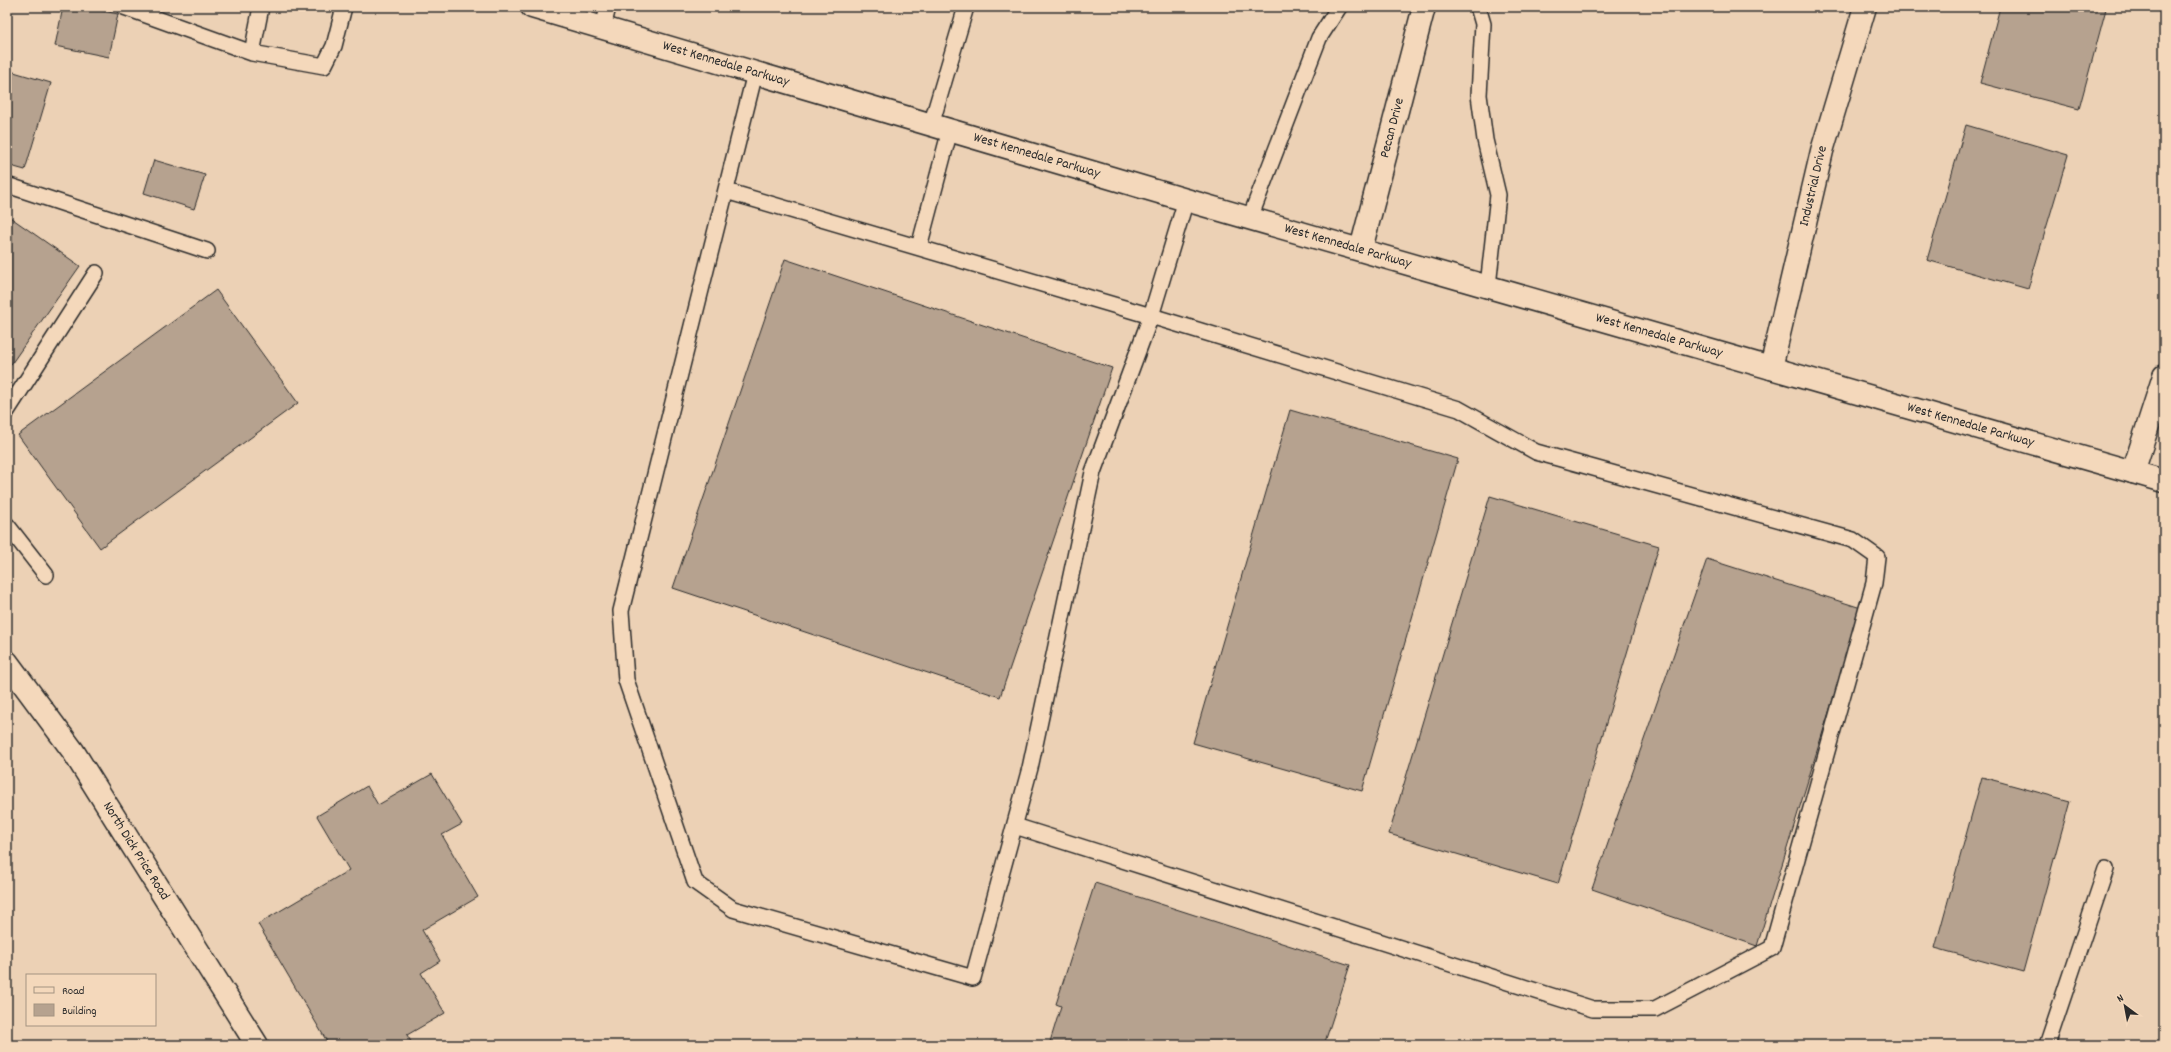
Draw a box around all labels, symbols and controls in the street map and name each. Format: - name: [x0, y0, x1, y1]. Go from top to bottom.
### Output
- street label: West Kennedale Parkway: [660, 36, 792, 92]
- street label: Pecan Drive: [1375, 96, 1410, 160]
- street label: West Kennedale Parkway: [971, 128, 1103, 184]
- street label: Industrial Drive: [1795, 143, 1833, 228]
- street label: West Kennedale Parkway: [1282, 219, 1414, 274]
- street label: West Kennedale Parkway: [1593, 308, 1725, 364]
- street label: West Kennedale Parkway: [1905, 398, 2037, 453]
- street label: North Dick Price Road: [97, 798, 174, 904]
- legend: [26, 974, 156, 1026]
- text: Road: [62, 983, 84, 1000]
- north arrow: [2105, 986, 2145, 1026]
- text: N: [2114, 991, 2128, 1007]
- text: Building: [62, 1003, 97, 1020]

